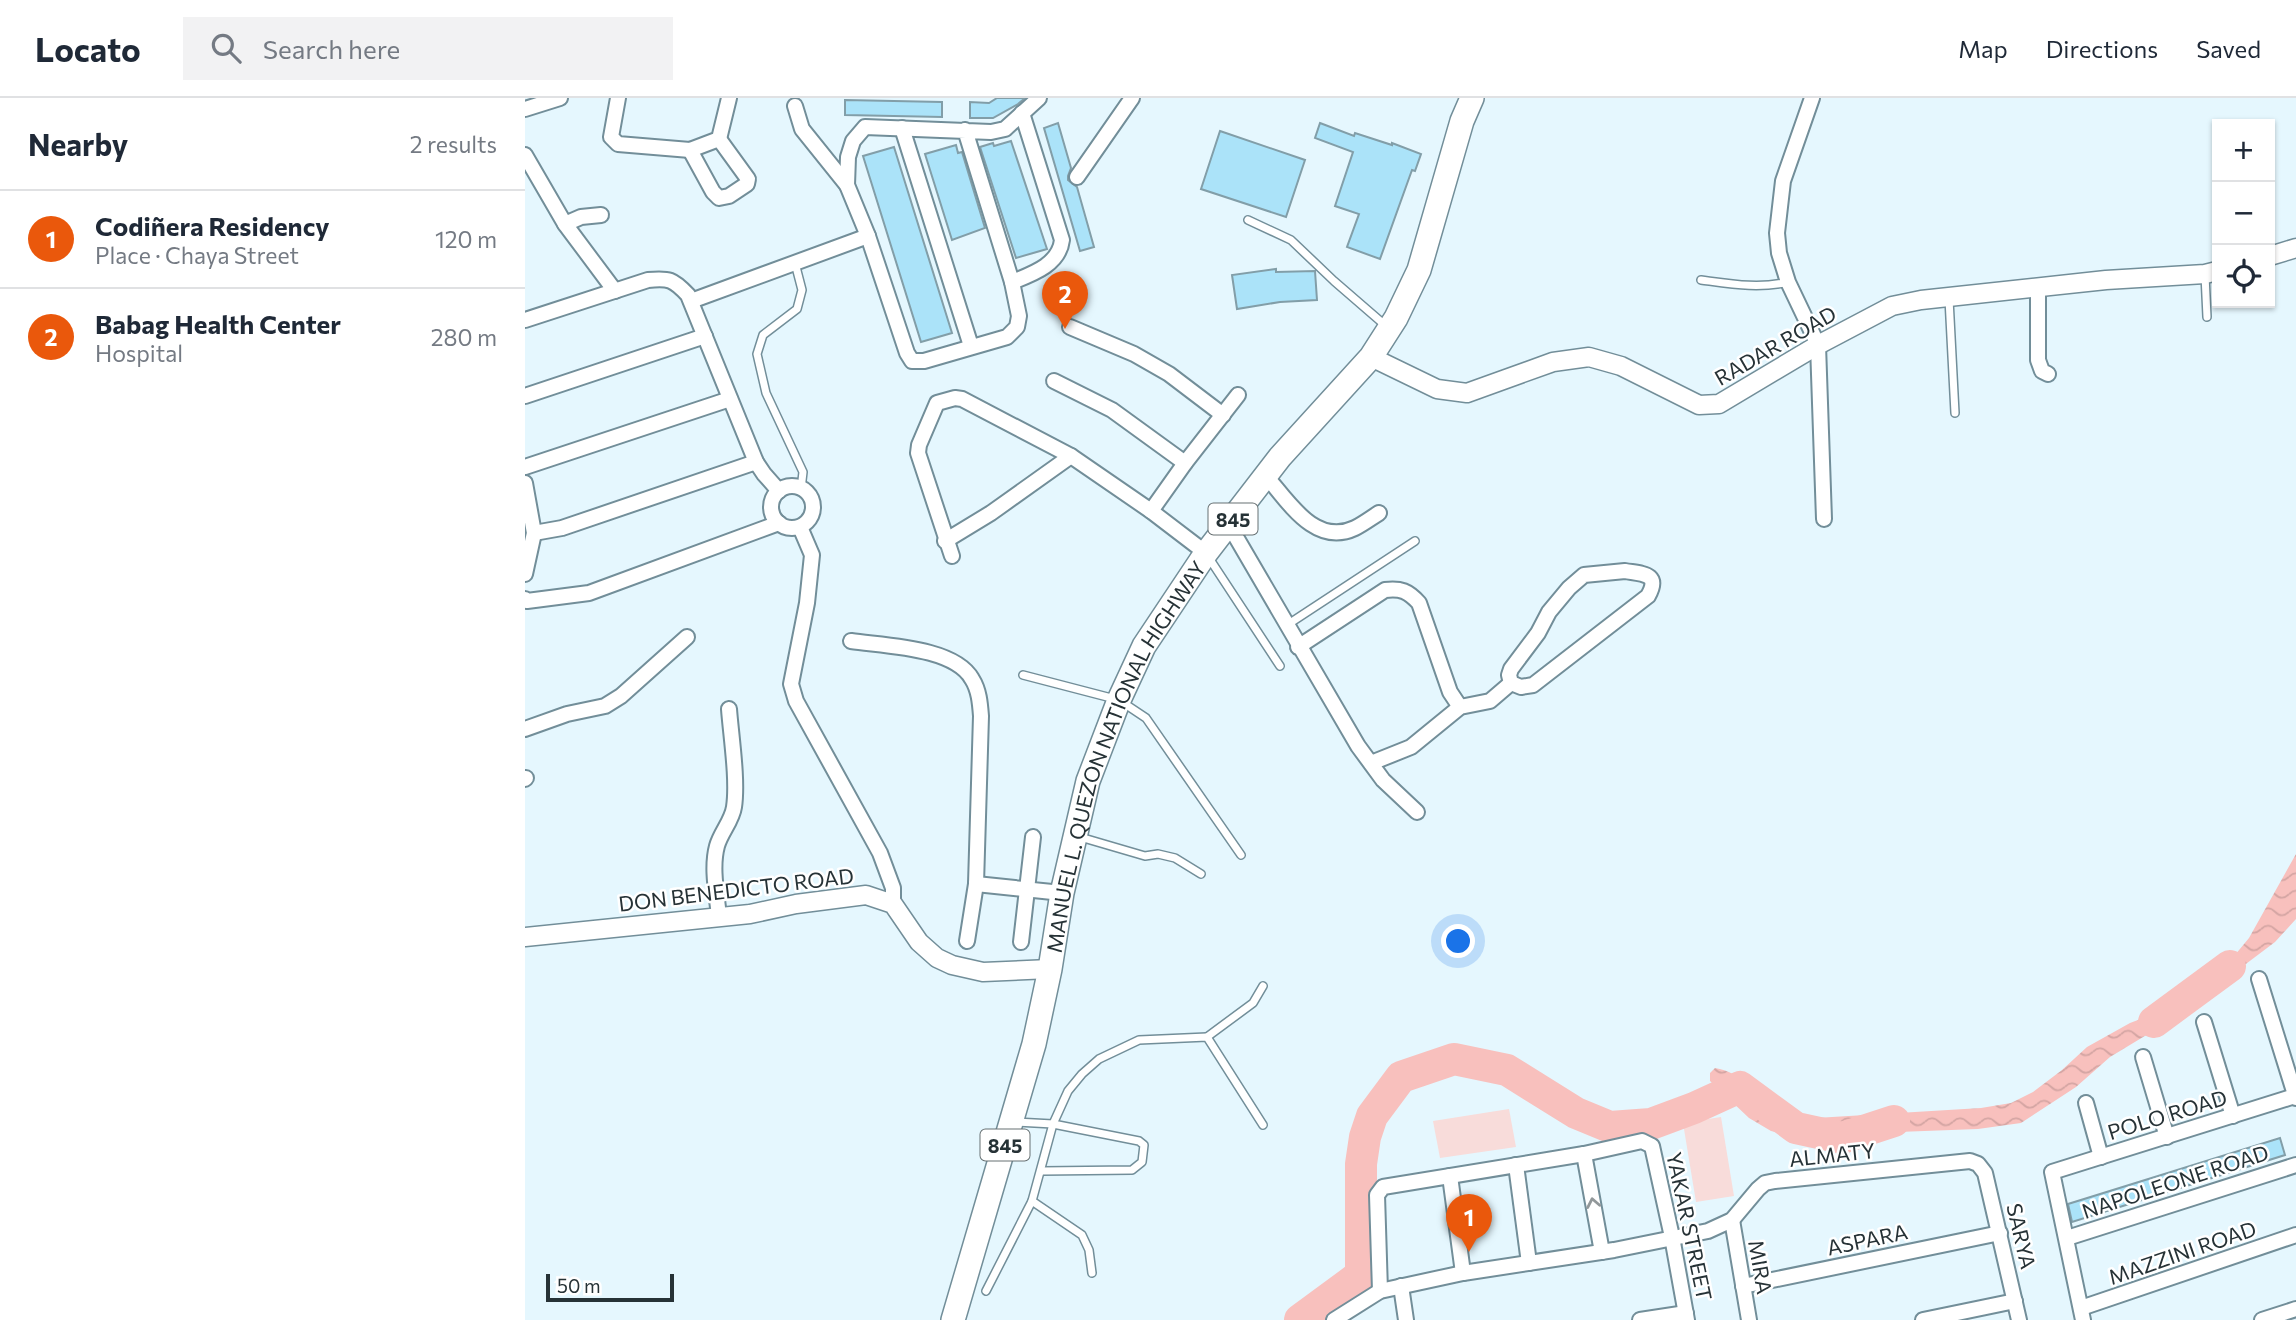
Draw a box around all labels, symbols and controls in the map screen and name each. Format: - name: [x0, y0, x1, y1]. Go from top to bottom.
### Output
- search box: [183, 17, 673, 80]
- text: Locato: [35, 28, 141, 69]
- icon: search: [207, 29, 245, 67]
- text: Search here: [263, 33, 400, 64]
- text: Map: [1958, 34, 2008, 63]
- text: Directions: [2046, 34, 2158, 63]
- text: Saved: [2196, 34, 2261, 63]
- map controls: [2212, 119, 2275, 308]
- button: +: [2212, 119, 2275, 182]
- text: Nearby: [28, 125, 128, 162]
- text: 2 results: [410, 130, 497, 158]
- button: −: [2212, 182, 2275, 245]
- text: Codiñera Residency: [95, 210, 330, 241]
- text: 1: [46, 225, 56, 253]
- text: 120 m: [435, 225, 497, 253]
- text: Place · Chaya Street: [95, 241, 299, 269]
- button: locate: [2212, 245, 2275, 308]
- pin: 2: [1042, 271, 1088, 329]
- street label: RADAR ROAD: [1710, 300, 1840, 390]
- text: Babag Health Center: [95, 308, 341, 339]
- text: 2: [44, 323, 58, 351]
- text: 280 m: [431, 323, 497, 351]
- text: Hospital: [95, 339, 183, 367]
- road number: 845: [1209, 504, 1257, 534]
- street label: MANUEL L. QUEZON NATIONAL HIGHWAY: [1040, 555, 1210, 954]
- street label: DON BENEDICTO ROAD: [617, 862, 855, 916]
- your location: [1441, 924, 1475, 958]
- street label: POLO ROAD: [2104, 1084, 2230, 1144]
- road number: 845: [981, 1130, 1029, 1161]
- street label: ALMATY: [1788, 1137, 1877, 1171]
- street label: NAPOLEONE ROAD: [2078, 1139, 2272, 1223]
- street label: YAKAR STREET: [1662, 1150, 1718, 1302]
- pin: 1: [1446, 1194, 1492, 1252]
- one-way arrow: [1586, 1197, 1601, 1209]
- street label: SARYA: [2002, 1201, 2042, 1271]
- street label: MAZZINI ROAD: [2105, 1215, 2259, 1289]
- street label: ASPARA: [1824, 1218, 1910, 1260]
- street label: MIRA: [1744, 1238, 1778, 1296]
- scale bar: [546, 1271, 674, 1303]
- text: 50 m: [557, 1274, 601, 1297]

